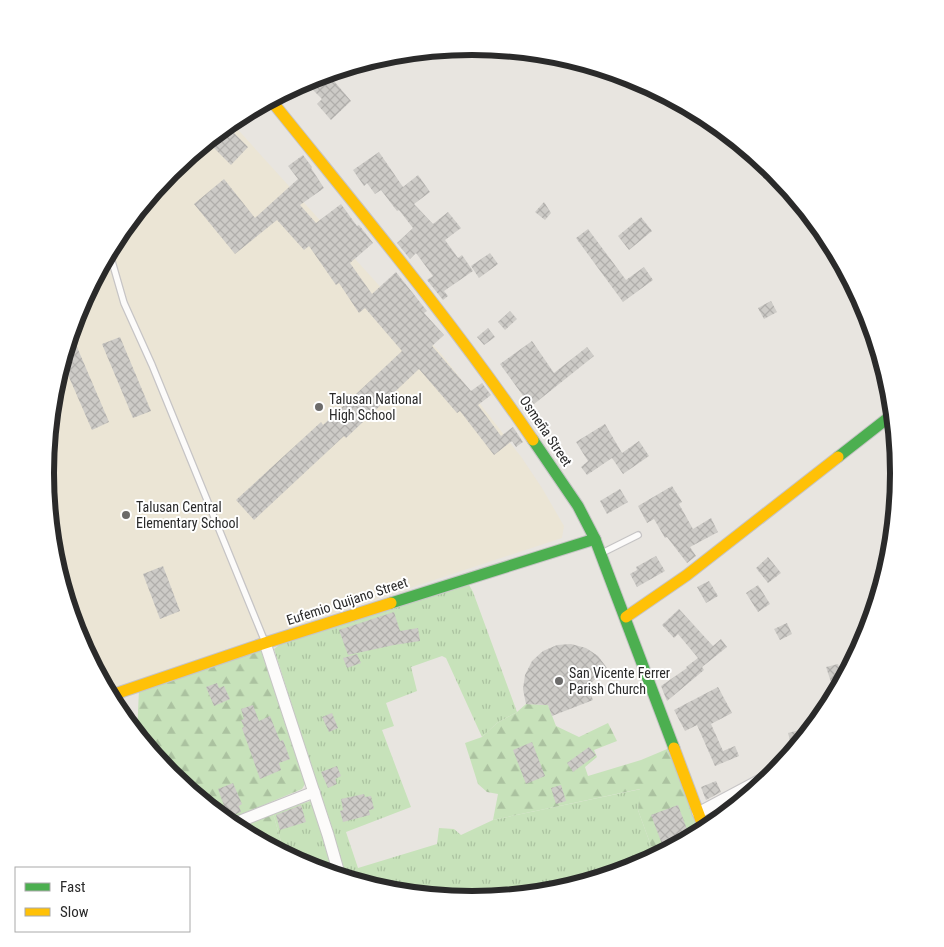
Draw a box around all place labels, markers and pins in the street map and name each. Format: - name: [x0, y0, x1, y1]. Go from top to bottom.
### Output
- place label: Talusan National High School: [329, 391, 422, 423]
- marker: Talusan National High School: [313, 401, 325, 413]
- place label: Talusan Central Elementary School: [136, 499, 239, 531]
- marker: Talusan Central Elementary School: [120, 509, 132, 521]
- place label: San Vicente Ferrer Parish Church: [569, 665, 670, 697]
- marker: San Vicente Ferrer Parish Church: [553, 675, 565, 687]

